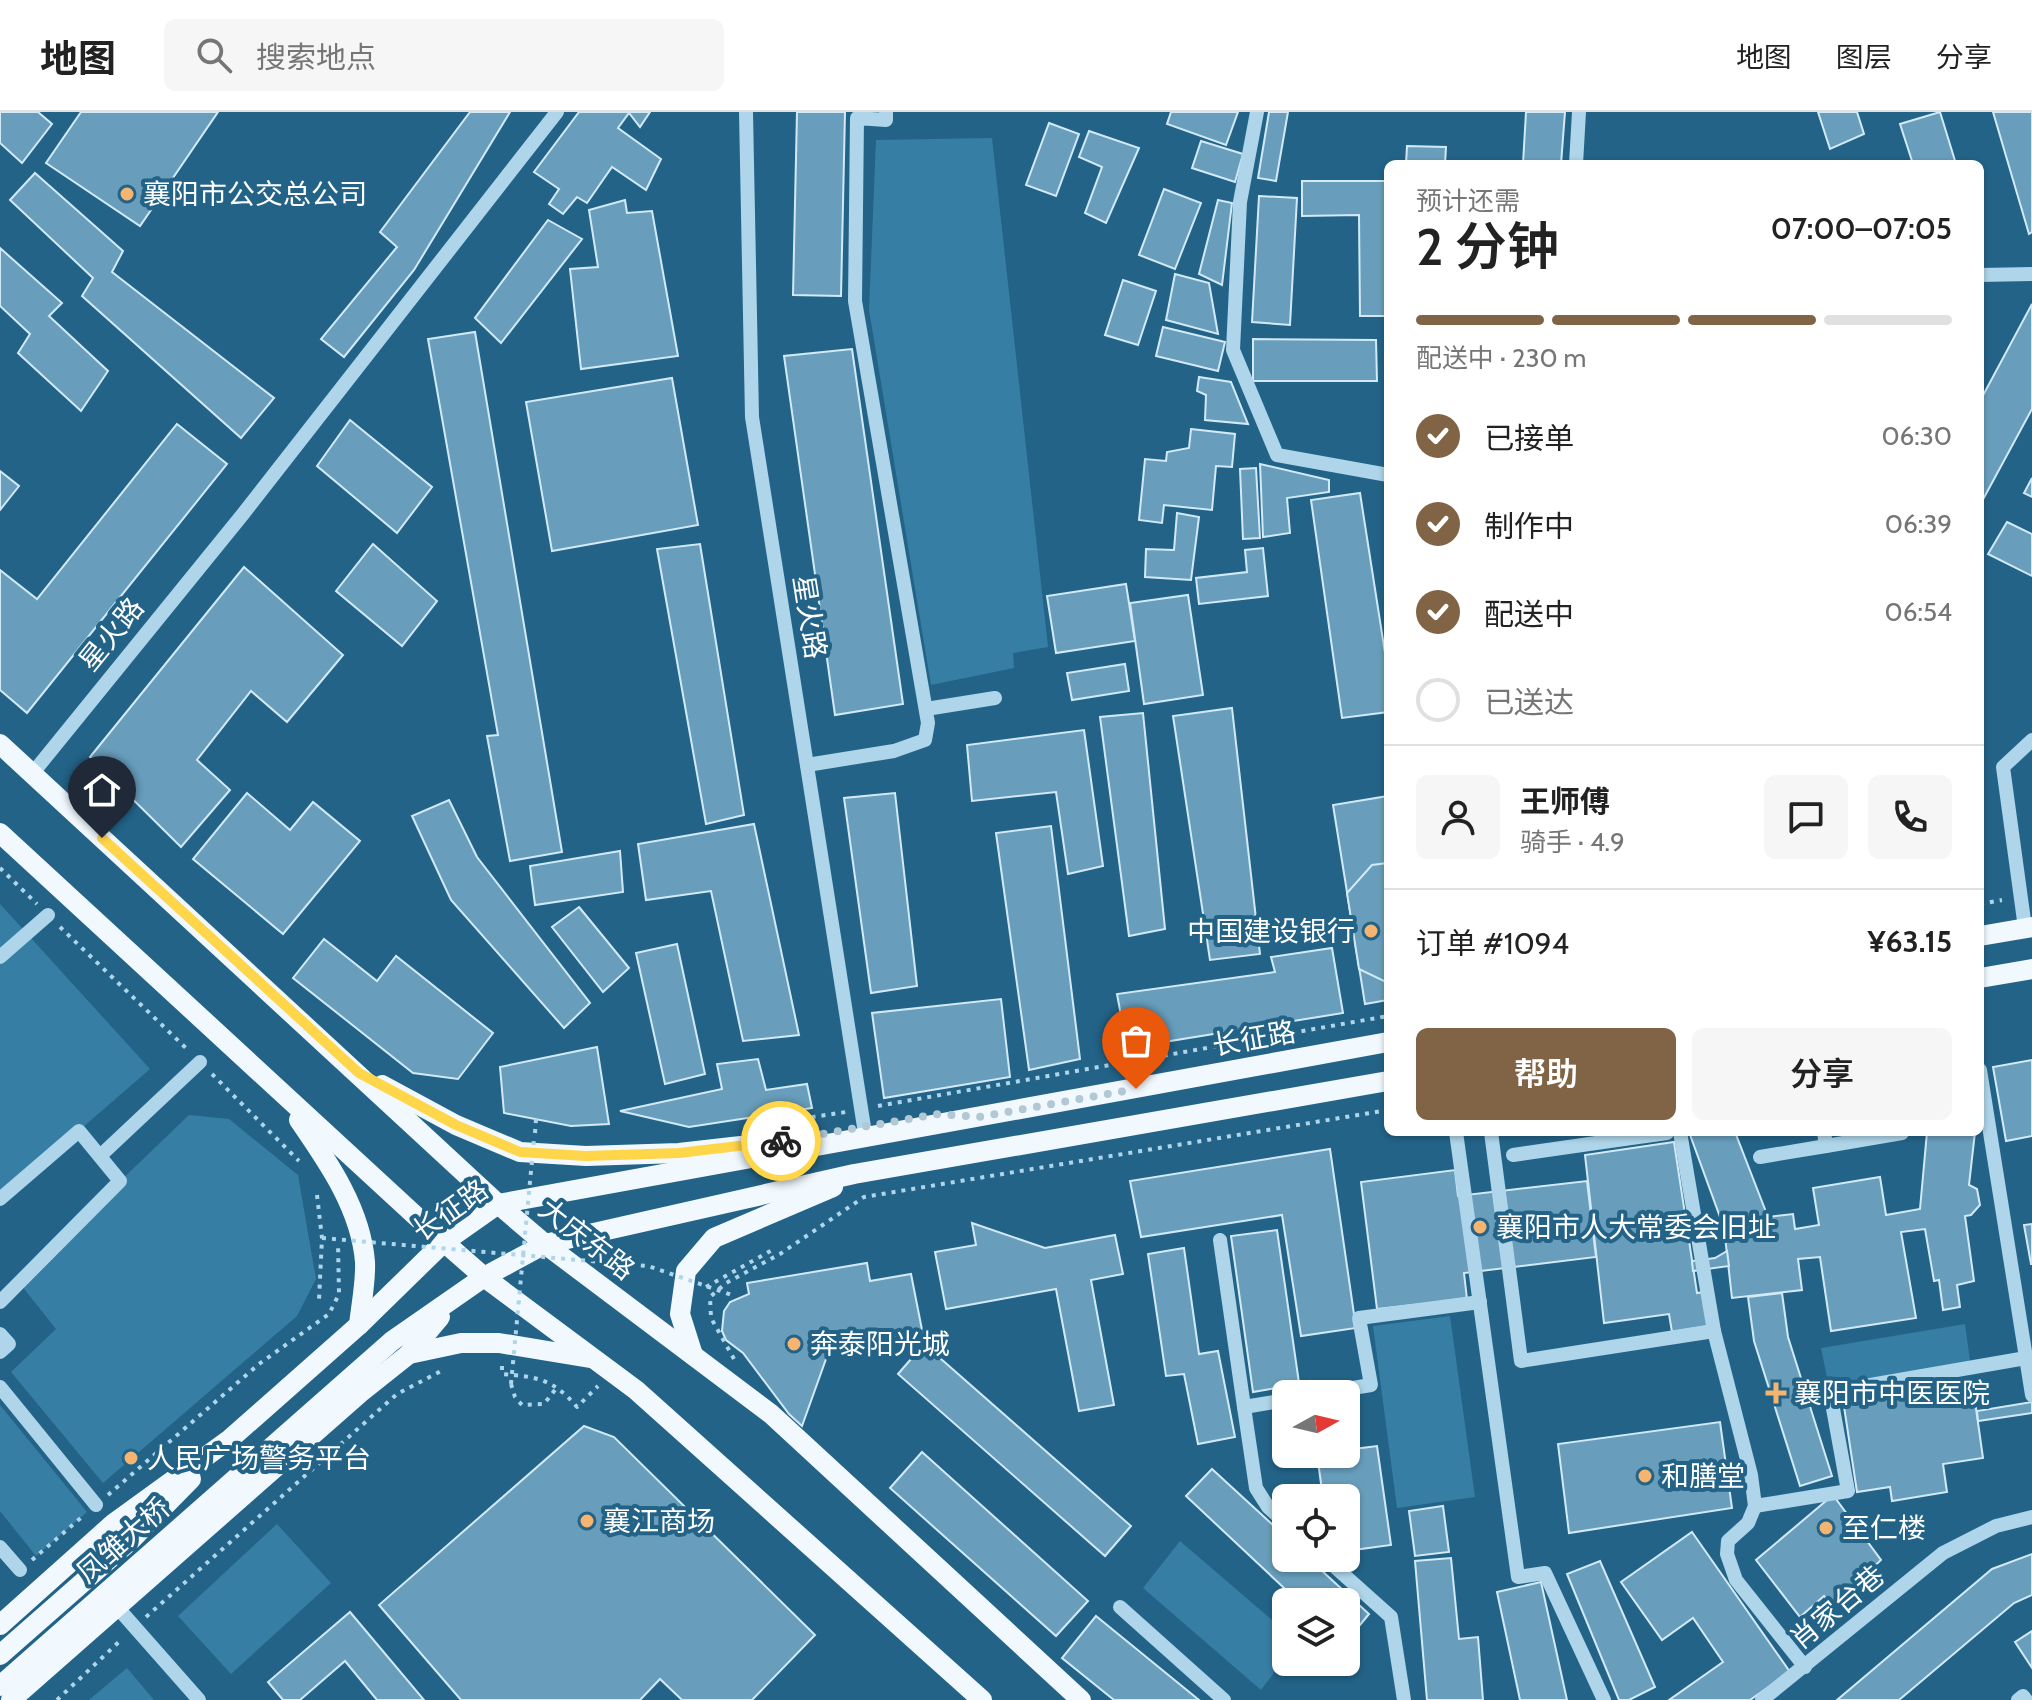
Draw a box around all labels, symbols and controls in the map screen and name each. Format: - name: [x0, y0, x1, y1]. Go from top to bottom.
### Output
- search box: [164, 19, 724, 91]
- icon: search: [192, 33, 236, 77]
- text: 地图: [40, 35, 116, 82]
- text: 搜索地点: [256, 39, 376, 76]
- text: 地图: [1736, 40, 1792, 74]
- text: 图层: [1836, 40, 1892, 74]
- text: 分享: [1936, 40, 1992, 74]
- place label: 襄阳市公交总公司: [143, 177, 367, 211]
- marker: 襄阳市公交总公司: [118, 185, 136, 203]
- text: 预计还需: [1416, 185, 1520, 217]
- text: 07:00–07:05: [1771, 210, 1952, 247]
- text: 2 分钟: [1416, 215, 1559, 278]
- text: 配送中 · 230 m: [1416, 342, 1586, 374]
- icon: check: [1416, 414, 1460, 458]
- text: 已接单: [1484, 420, 1574, 457]
- text: 06:30: [1881, 420, 1952, 452]
- icon: check: [1416, 502, 1460, 546]
- text: 制作中: [1484, 508, 1574, 545]
- text: 06:39: [1885, 508, 1952, 540]
- street label: 星火路: [787, 573, 833, 661]
- icon: check: [1416, 590, 1460, 634]
- street label: 星火路: [71, 591, 151, 677]
- text: 配送中: [1484, 596, 1574, 633]
- text: 06:54: [1885, 596, 1952, 628]
- text: 已送达: [1484, 684, 1574, 721]
- pin: [68, 756, 136, 838]
- icon: home: [80, 768, 124, 812]
- button: person: [1416, 775, 1500, 859]
- button: chat: [1764, 775, 1848, 859]
- button: phone: [1868, 775, 1952, 859]
- text: 王师傅: [1520, 783, 1610, 820]
- text: 骑手 · 4.9: [1520, 826, 1625, 858]
- place label: 中国建设银行: [1187, 914, 1355, 948]
- marker: 中国建设银行: [1362, 922, 1380, 940]
- text: ¥63.15: [1868, 923, 1952, 960]
- text: 订单 #1094: [1416, 925, 1569, 962]
- pin: [1102, 1007, 1170, 1089]
- street label: 长征路: [1210, 1014, 1298, 1062]
- icon: bag: [1114, 1019, 1158, 1063]
- button: 帮助: [1416, 1028, 1676, 1120]
- button: 分享: [1692, 1028, 1952, 1120]
- courier: [741, 1101, 821, 1181]
- icon: bike: [759, 1119, 803, 1163]
- street label: 长征路: [406, 1172, 494, 1248]
- street label: 大庆东路: [532, 1191, 642, 1287]
- place label: 襄阳市人大常委会旧址: [1496, 1210, 1776, 1244]
- marker: 襄阳市人大常委会旧址: [1471, 1218, 1489, 1236]
- place label: 奔泰阳光城: [810, 1327, 950, 1361]
- marker: 奔泰阳光城: [785, 1335, 803, 1353]
- place label: 襄阳市中医医院: [1794, 1376, 1990, 1410]
- north arrow: [1272, 1380, 1360, 1468]
- map controls: [1272, 1380, 1360, 1676]
- marker: 襄阳市中医医院: [1765, 1382, 1787, 1404]
- place label: 人民广场警务平台: [147, 1441, 371, 1475]
- marker: 人民广场警务平台: [122, 1449, 140, 1467]
- place label: 和膳堂: [1661, 1459, 1745, 1493]
- marker: 和膳堂: [1636, 1467, 1654, 1485]
- button: locate: [1272, 1484, 1360, 1572]
- street label: 凤雏大桥: [70, 1490, 176, 1590]
- place label: 襄江商场: [603, 1504, 715, 1538]
- place label: 至仁楼: [1842, 1511, 1926, 1545]
- marker: 襄江商场: [578, 1512, 596, 1530]
- marker: 至仁楼: [1817, 1519, 1835, 1537]
- street label: 肖家台巷: [1783, 1558, 1891, 1656]
- button: layers: [1272, 1588, 1360, 1676]

